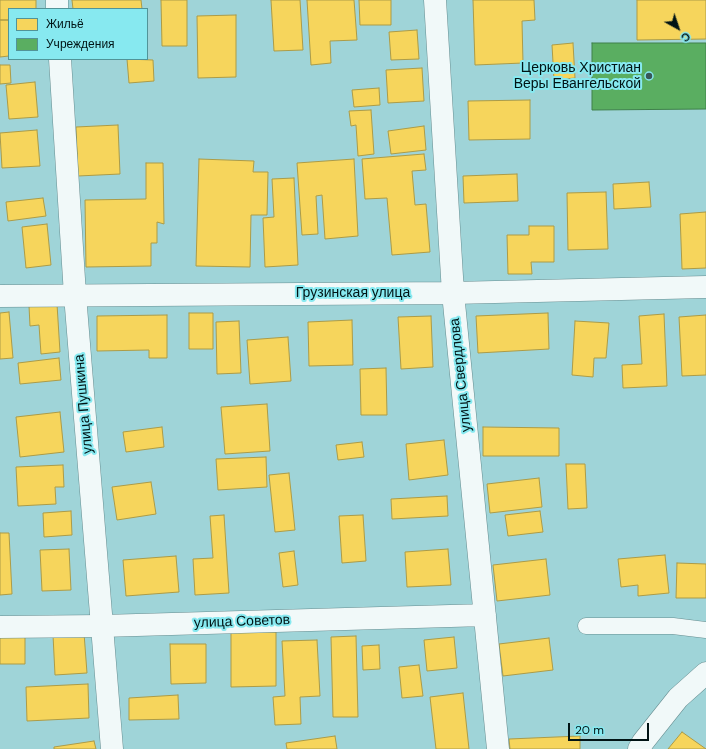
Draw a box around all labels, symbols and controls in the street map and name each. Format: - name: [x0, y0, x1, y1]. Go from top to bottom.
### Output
- legend: [8, 8, 148, 60]
- north arrow: [658, 8, 698, 48]
- text: Жильё: [46, 16, 84, 32]
- text: С: [678, 29, 693, 45]
- text: Учреждения: [46, 36, 115, 52]
- place label: Церковь Христиан Веры Евангельской: [514, 60, 641, 92]
- marker: Церковь Христиан Веры Евангельской: [644, 71, 654, 81]
- street label: Грузинская улица: [296, 285, 410, 301]
- street label: улица Свердлова: [447, 317, 475, 433]
- street label: улица Пушкина: [71, 353, 97, 455]
- street label: улица Советов: [194, 612, 290, 632]
- scale bar: [570, 715, 651, 741]
- text: 20 m: [575, 722, 604, 738]

